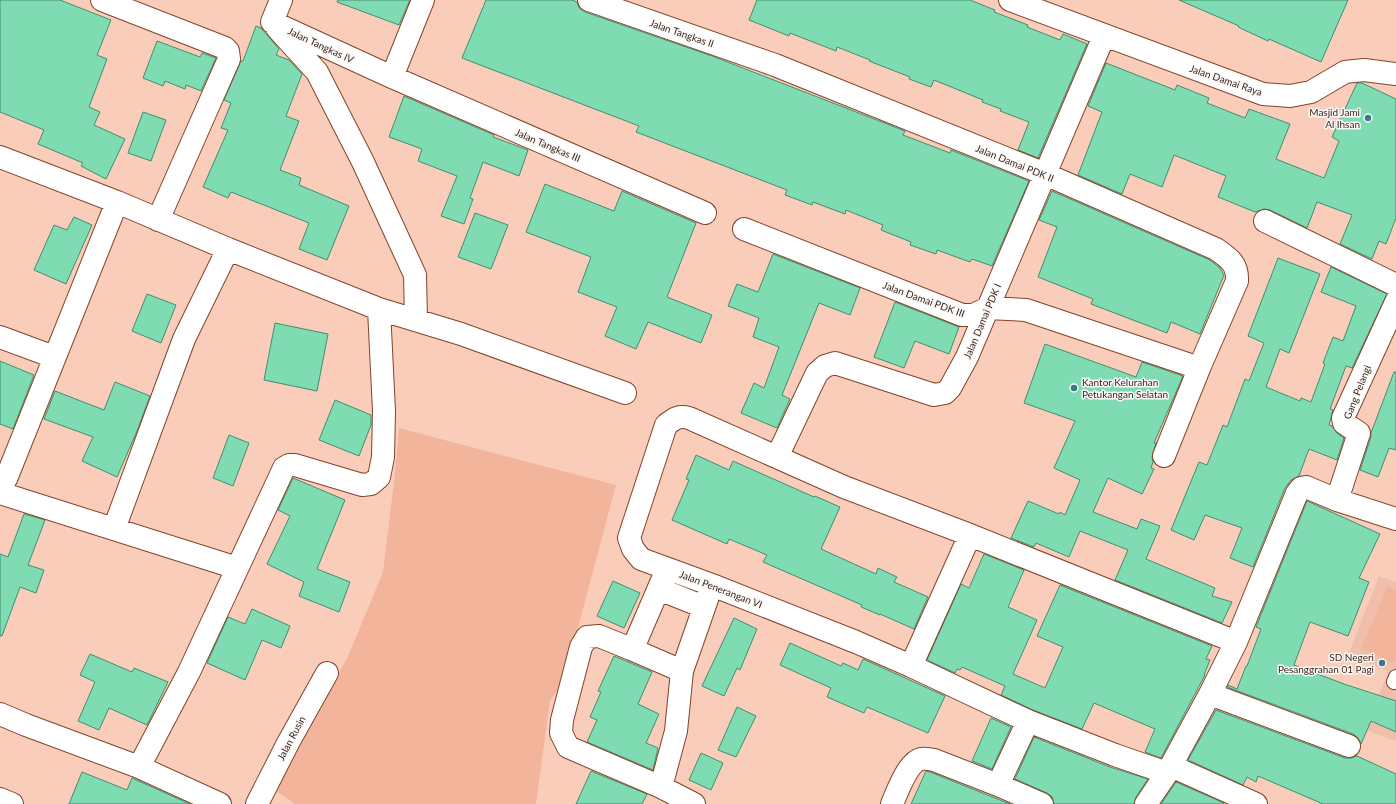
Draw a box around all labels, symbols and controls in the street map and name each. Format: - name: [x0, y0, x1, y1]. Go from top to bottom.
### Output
- street label: Jalan Tangkas II: [648, 16, 716, 50]
- street label: Jalan Tangkas IV: [286, 25, 356, 66]
- street label: Jalan Damai Raya: [1188, 62, 1264, 98]
- place label: Masjid Jami Al Ihsan: [1309, 106, 1360, 130]
- marker: Masjid Jami Al Ihsan: [1363, 113, 1373, 123]
- street label: Jalan Tangkas III: [513, 126, 583, 164]
- street label: Jalan Damai PDK II: [974, 142, 1056, 184]
- street label: Jalan Damai PDK III: [881, 279, 967, 319]
- street label: Jalan Damai PDK I: [961, 282, 1003, 360]
- street label: Gang Pelangi: [1341, 363, 1373, 421]
- place label: Kantor Kelurahan Petukangan Selatan: [1082, 376, 1168, 400]
- marker: Kantor Kelurahan Petukangan Selatan: [1069, 383, 1079, 393]
- street label: Jalan Penerangan VI: [678, 568, 764, 610]
- place label: SD Negeri Pesanggrahan 01 Pagi: [1278, 651, 1374, 675]
- marker: SD Negeri Pesanggrahan 01 Pagi: [1377, 658, 1387, 668]
- street label: Jalan Rusin: [274, 714, 308, 762]

